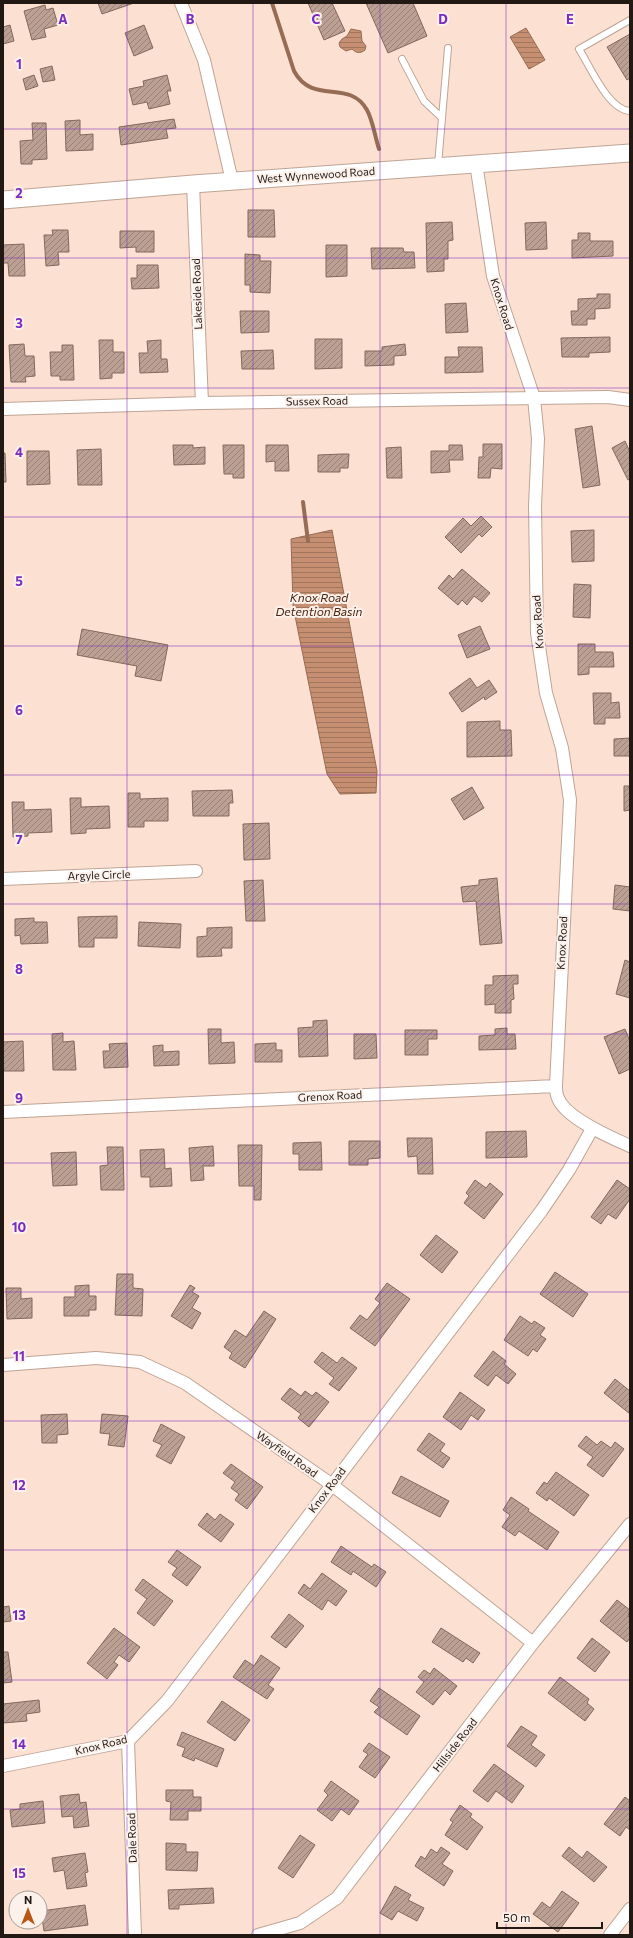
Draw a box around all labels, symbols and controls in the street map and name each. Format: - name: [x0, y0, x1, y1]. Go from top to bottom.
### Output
- text: A: [58, 11, 68, 27]
- text: B: [186, 11, 195, 27]
- text: C: [312, 11, 321, 27]
- text: D: [438, 11, 448, 27]
- text: E: [566, 11, 574, 27]
- text: 1: [16, 56, 22, 72]
- street label: West Wynnewood Road: [256, 164, 376, 185]
- text: 2: [15, 185, 23, 201]
- street label: Lakeside Road: [189, 258, 204, 330]
- street label: Knox Road: [488, 276, 517, 331]
- text: 3: [15, 315, 23, 331]
- street label: Sussex Road: [286, 393, 348, 408]
- text: 4: [15, 444, 23, 460]
- text: 5: [15, 573, 23, 589]
- water label: Knox Road Detention Basin: [276, 590, 363, 618]
- street label: Knox Road: [529, 595, 546, 649]
- text: 6: [15, 702, 23, 718]
- text: 7: [15, 831, 23, 847]
- street label: Argyle Circle: [67, 867, 131, 882]
- street label: Knox Road: [554, 916, 569, 970]
- text: 8: [15, 961, 23, 977]
- street label: Grenox Road: [298, 1087, 362, 1104]
- text: 9: [15, 1090, 23, 1106]
- text: 10: [12, 1219, 27, 1235]
- text: 11: [13, 1348, 25, 1364]
- street label: Wayfield Road: [254, 1428, 320, 1480]
- street label: Knox Road: [305, 1464, 348, 1515]
- text: 12: [12, 1477, 26, 1493]
- text: 13: [12, 1607, 26, 1623]
- street label: Hillside Road: [430, 1715, 480, 1774]
- street label: Knox Road: [73, 1732, 128, 1757]
- text: 14: [12, 1736, 26, 1752]
- street label: Dale Road: [124, 1813, 139, 1863]
- text: 15: [12, 1865, 26, 1881]
- north arrow: [8, 1890, 48, 1930]
- text: N: [24, 1893, 32, 1906]
- scale bar: [497, 1904, 602, 1930]
- text: 50 m: [503, 1910, 531, 1924]

